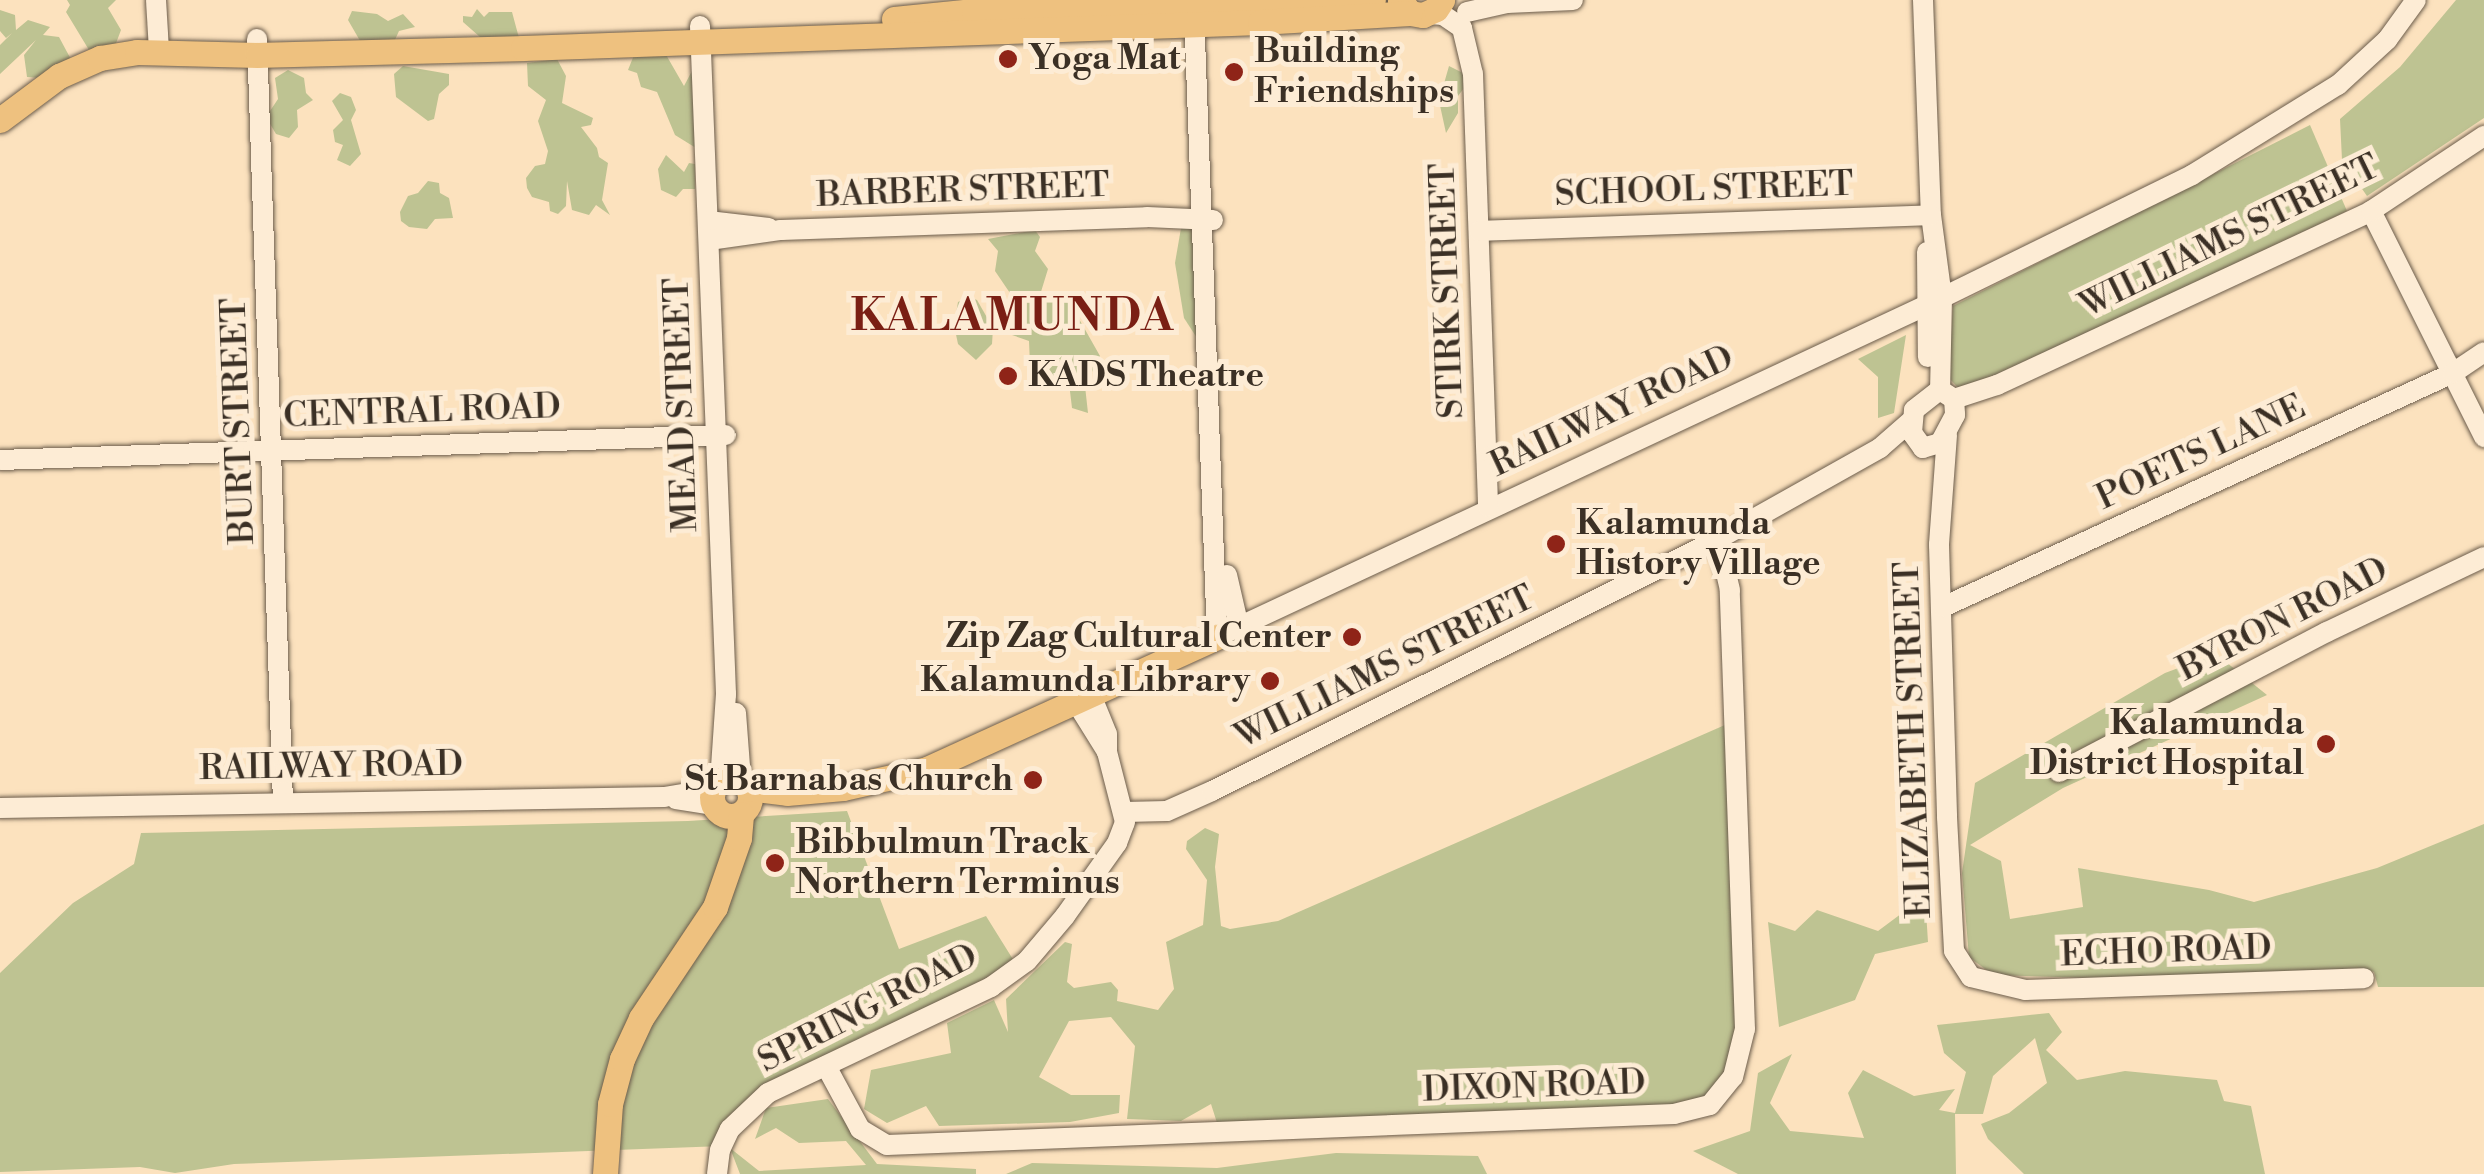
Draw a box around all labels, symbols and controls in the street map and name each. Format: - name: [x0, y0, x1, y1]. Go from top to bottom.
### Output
- place label: Building Friendships: [1254, 31, 1454, 113]
- place label: Yoga Mat: [1028, 38, 1180, 80]
- marker: Yoga Mat: [997, 48, 1019, 70]
- marker: Building Friendships: [1223, 61, 1245, 83]
- street label: WILLIAMS STREET: [2073, 146, 2387, 328]
- street label: STIRK STREET: [1423, 163, 1473, 419]
- street label: SCHOOL STREET: [1554, 164, 1854, 216]
- street label: BARBER STREET: [816, 165, 1110, 217]
- street label: MEAD STREET: [657, 277, 707, 533]
- district label: KALAMUNDA: [850, 290, 1176, 344]
- street label: BURT STREET: [214, 297, 264, 545]
- street label: RAILWAY ROAD: [1484, 337, 1740, 487]
- place label: KADS Theatre: [1028, 355, 1264, 397]
- marker: KADS Theatre: [997, 365, 1019, 387]
- street label: CENTRAL ROAD: [283, 386, 561, 438]
- street label: POETS LANE: [2090, 386, 2312, 520]
- place label: Kalamunda History Village: [1576, 503, 1821, 585]
- marker: Kalamunda History Village: [1545, 533, 1567, 555]
- street label: BYRON ROAD: [2171, 549, 2395, 691]
- street label: ELIZABETH STREET: [1887, 561, 1941, 919]
- street label: WILLIAMS STREET: [1228, 577, 1542, 759]
- place label: Zip Zag Cultural Center: [946, 616, 1332, 658]
- marker: Zip Zag Cultural Center: [1341, 626, 1363, 648]
- place label: Kalamunda Library: [920, 660, 1250, 702]
- marker: Kalamunda Library: [1259, 670, 1281, 692]
- place label: Kalamunda District Hospital: [2030, 703, 2304, 785]
- marker: Kalamunda District Hospital: [2313, 731, 2339, 757]
- street label: RAILWAY ROAD: [199, 744, 463, 790]
- place label: St Barnabas Church: [685, 759, 1013, 801]
- marker: St Barnabas Church: [1022, 769, 1044, 791]
- place label: Bibbulmun Track Northern Terminus: [795, 822, 1120, 904]
- marker: Bibbulmun Track Northern Terminus: [764, 852, 786, 874]
- street label: ECHO ROAD: [2060, 927, 2272, 977]
- street label: SPRING ROAD: [751, 936, 985, 1082]
- street label: DIXON ROAD: [1422, 1062, 1646, 1112]

